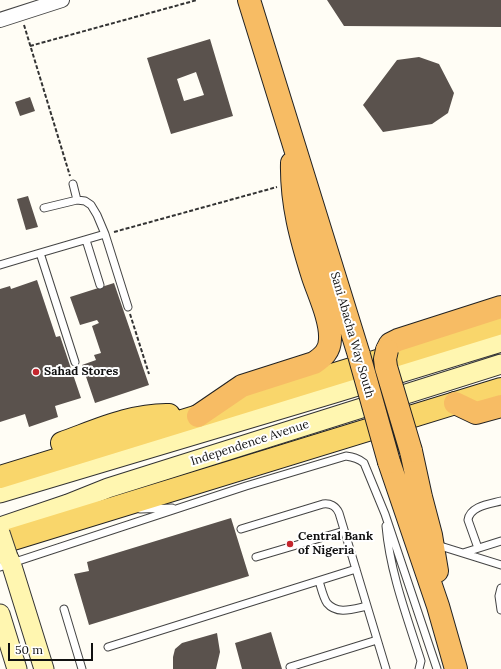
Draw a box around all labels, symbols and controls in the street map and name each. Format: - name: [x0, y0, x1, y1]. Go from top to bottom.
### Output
- street label: Sani Abacha Way South: [327, 270, 377, 400]
- place label: Sahad Stores: [44, 365, 118, 379]
- marker: Sahad Stores: [31, 367, 41, 377]
- street label: Independence Avenue: [189, 417, 311, 469]
- place label: Central Bank of Nigeria: [298, 530, 373, 558]
- marker: Central Bank of Nigeria: [285, 539, 295, 549]
- scale bar: [10, 635, 95, 661]
- text: 50 m: [15, 642, 43, 657]

